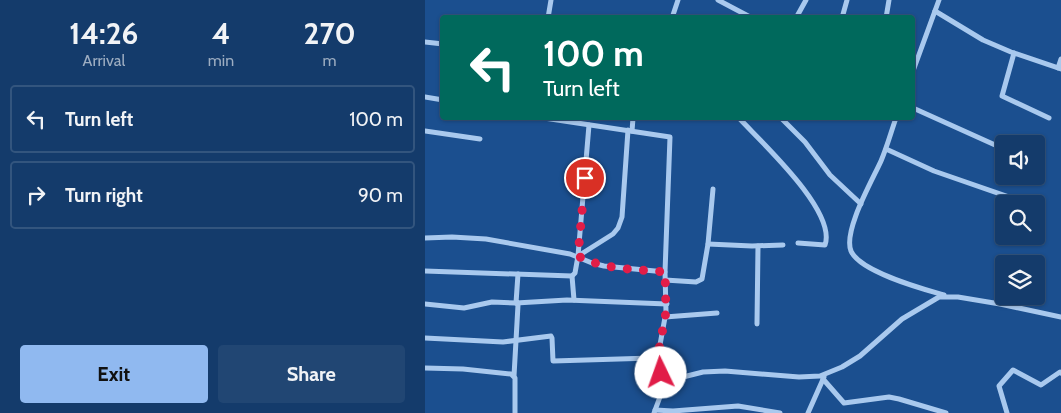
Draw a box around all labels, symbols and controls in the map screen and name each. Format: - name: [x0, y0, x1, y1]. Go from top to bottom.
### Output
- text: 14:26: [69, 15, 138, 52]
- text: 4: [212, 15, 230, 52]
- text: 270: [304, 15, 356, 52]
- text: 100 m: [543, 32, 644, 75]
- icon: left: [460, 35, 525, 100]
- text: Arrival: [83, 51, 125, 70]
- text: min: [208, 51, 234, 70]
- text: m: [323, 51, 337, 70]
- text: Turn left: [543, 75, 620, 102]
- icon: left: [22, 105, 50, 133]
- text: Turn left: [65, 108, 133, 131]
- text: 100 m: [349, 108, 403, 131]
- map controls: [995, 135, 1045, 305]
- button: sound: [995, 135, 1045, 185]
- pin: [564, 157, 606, 199]
- icon: arrive: [571, 164, 599, 192]
- icon: right: [22, 181, 50, 209]
- text: Turn right: [65, 184, 143, 207]
- text: 90 m: [358, 184, 403, 207]
- button: search: [995, 195, 1045, 245]
- button: layers: [995, 255, 1045, 305]
- button: Exit: [20, 345, 208, 403]
- button: Share: [218, 345, 405, 403]
- position arrow: [634, 346, 686, 398]

